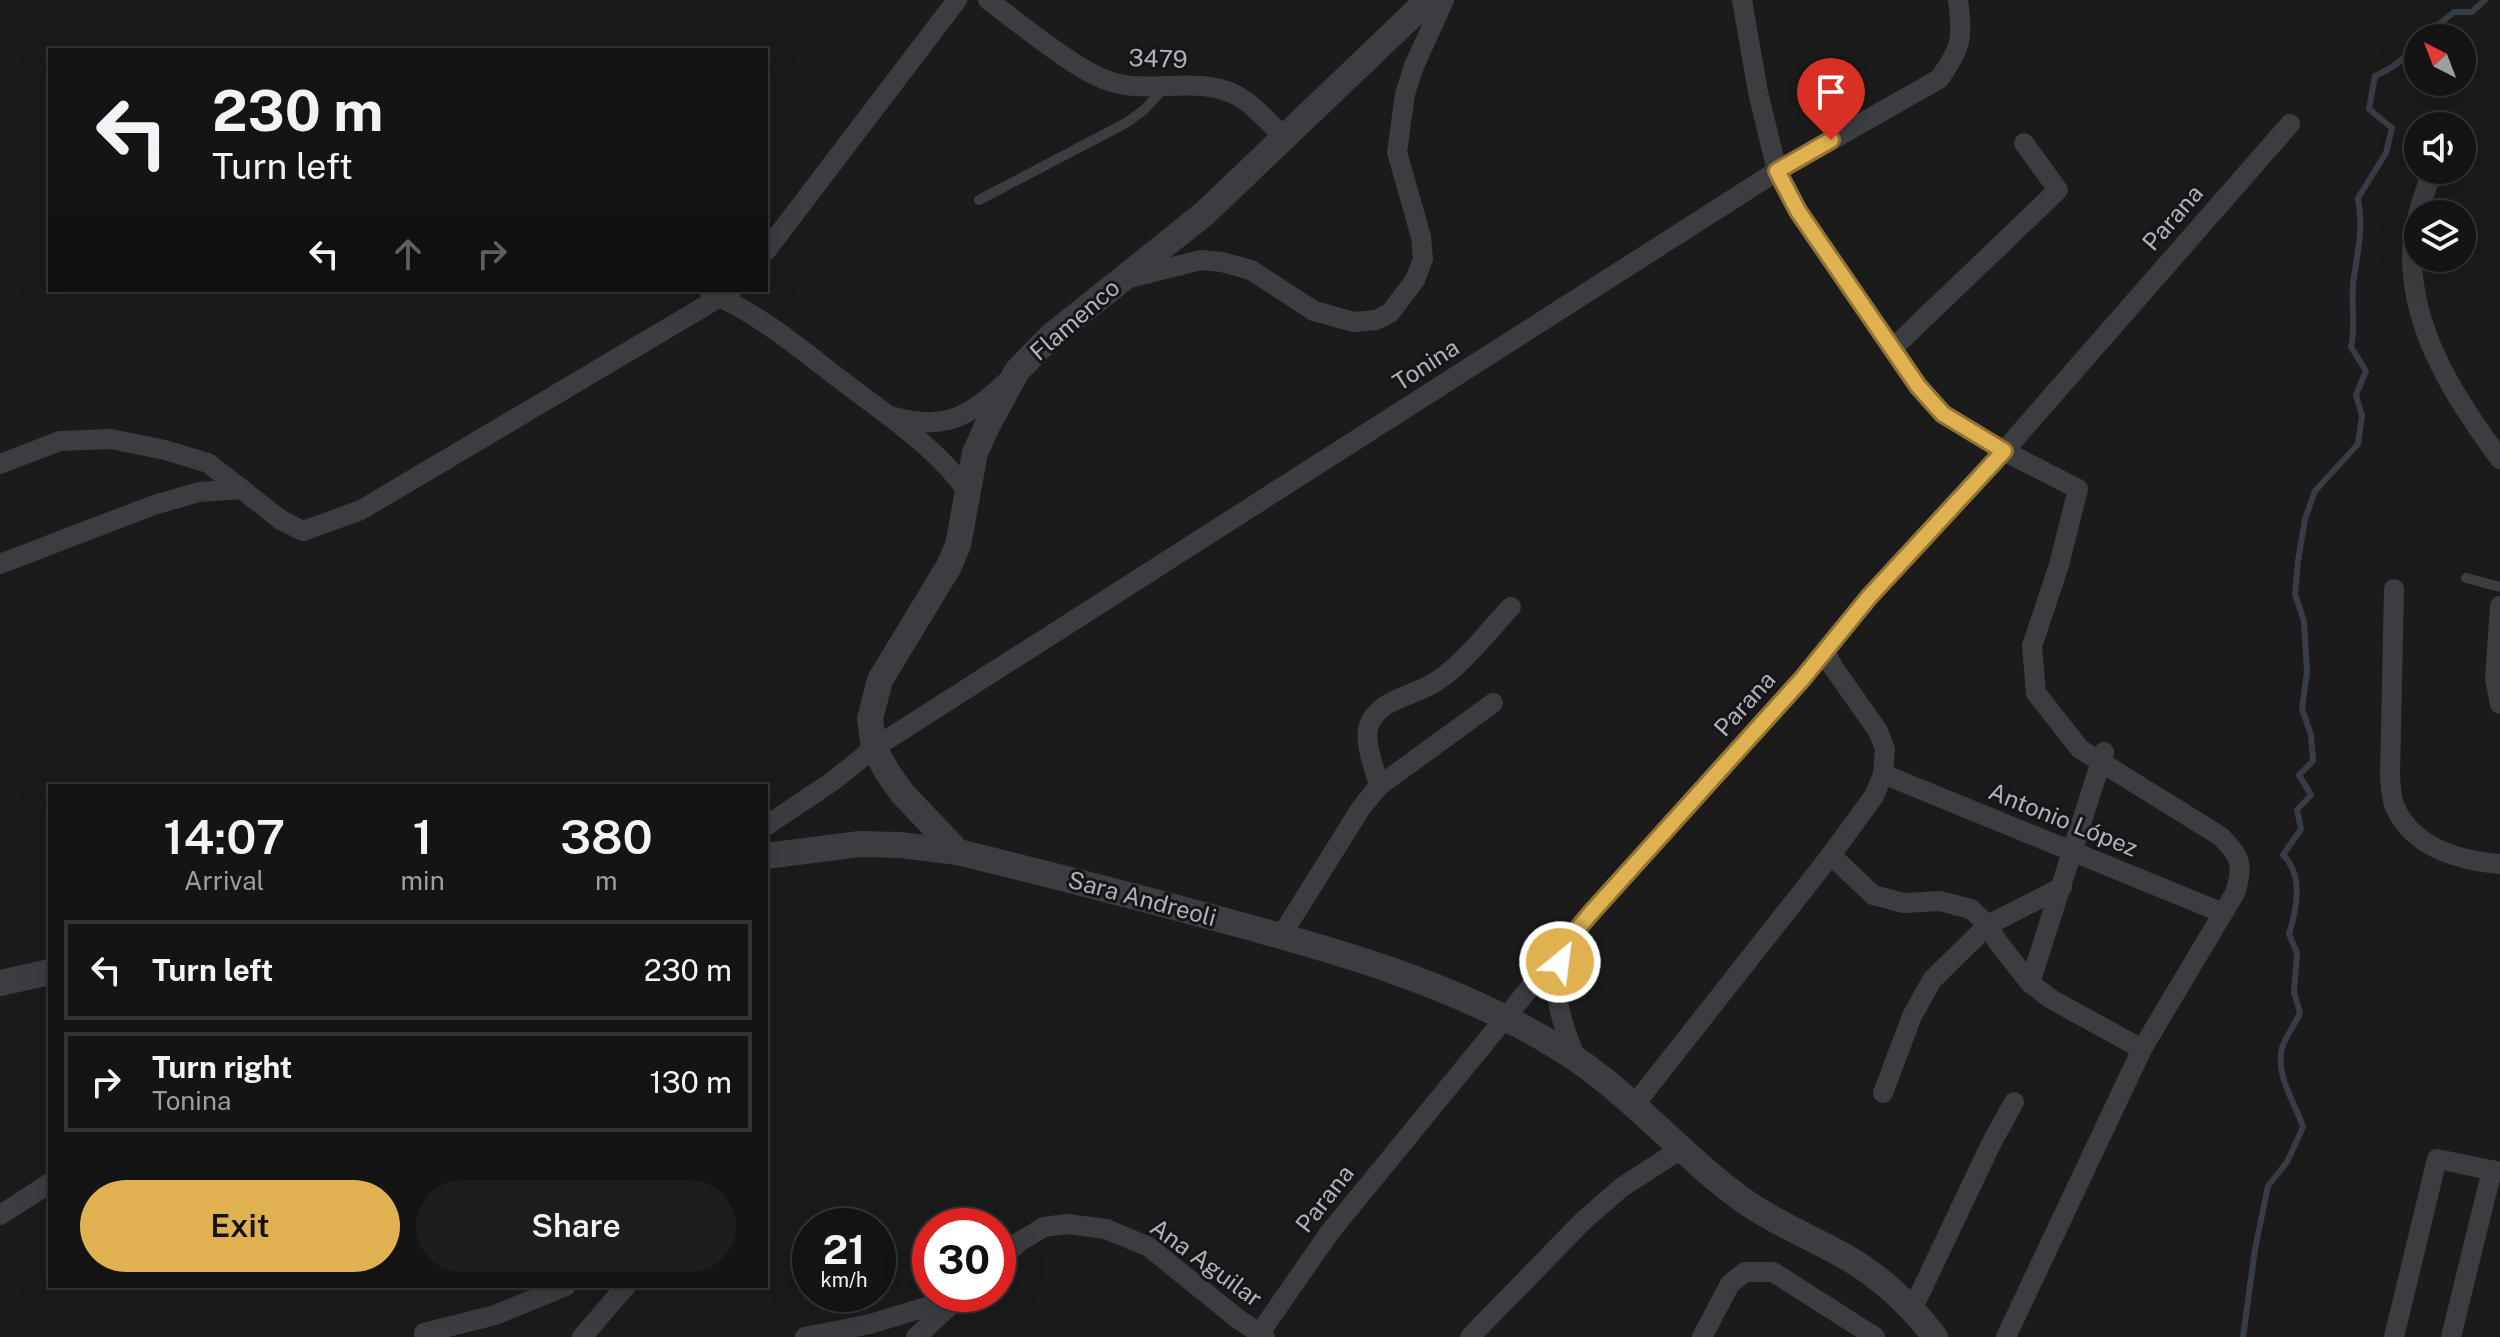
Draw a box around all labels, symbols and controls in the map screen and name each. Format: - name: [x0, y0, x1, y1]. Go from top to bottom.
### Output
- north arrow: [2404, 24, 2476, 96]
- map controls: [2404, 24, 2476, 272]
- street label: 3479: [1128, 43, 1188, 73]
- pin: [1797, 58, 1865, 140]
- icon: arrive: [1809, 70, 1853, 114]
- text: 230 m: [212, 78, 384, 144]
- icon: left: [80, 80, 184, 184]
- button: sound: [2404, 112, 2476, 184]
- text: Turn left: [212, 145, 353, 187]
- street label: Parana: [2136, 179, 2208, 256]
- button: layers: [2404, 200, 2476, 272]
- icon: left: [302, 232, 346, 276]
- icon: ahead: [386, 232, 430, 276]
- icon: right: [470, 232, 514, 276]
- street label: Flamenco: [1024, 273, 1125, 366]
- street label: Tonina: [1387, 332, 1464, 396]
- street label: Parana: [1708, 665, 1781, 742]
- street label: Antonio López: [1985, 776, 2142, 862]
- text: 14:07: [163, 808, 285, 865]
- text: 1: [413, 808, 433, 865]
- text: 380: [560, 808, 653, 865]
- text: Arrival: [184, 865, 264, 896]
- text: min: [401, 865, 445, 896]
- text: m: [595, 865, 618, 896]
- street label: Sara Andreoli: [1065, 865, 1219, 931]
- position arrow: [1518, 920, 1602, 1004]
- icon: left: [84, 948, 128, 992]
- text: Turn left: [152, 952, 273, 988]
- text: 230 m: [644, 952, 732, 988]
- text: Turn right: [152, 1049, 292, 1085]
- icon: right: [84, 1060, 128, 1104]
- text: 130 m: [649, 1064, 732, 1100]
- text: Tonina: [152, 1085, 231, 1116]
- street label: Parana: [1289, 1159, 1359, 1238]
- button: Exit: [80, 1180, 400, 1272]
- button: Share: [416, 1180, 736, 1272]
- speed limit sign: 30: [912, 1208, 1016, 1312]
- street label: Ana Aguilar: [1145, 1212, 1268, 1312]
- text: 21: [823, 1226, 865, 1273]
- text: km/h: [820, 1268, 868, 1292]

